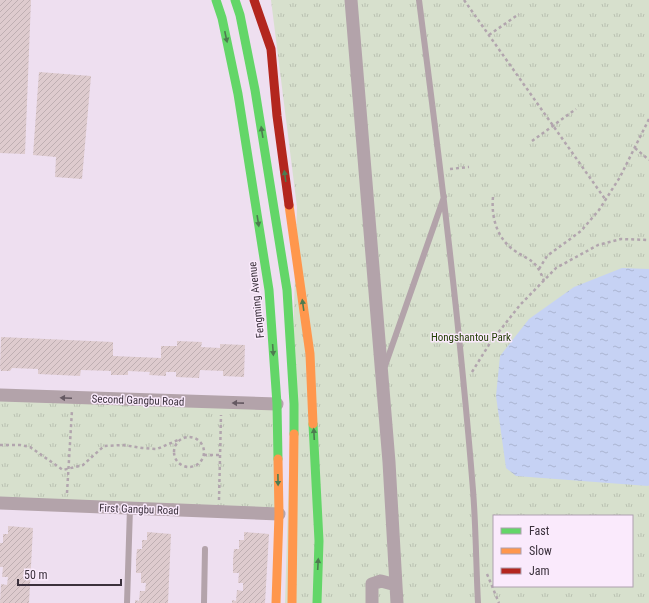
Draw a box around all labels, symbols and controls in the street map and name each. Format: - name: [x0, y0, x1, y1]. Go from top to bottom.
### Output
- one-way arrow: [224, 31, 230, 44]
- one-way arrow: [259, 126, 265, 138]
- one-way arrow: [282, 170, 288, 182]
- one-way arrow: [255, 215, 261, 227]
- street label: Fengming Avenue: [246, 261, 267, 339]
- one-way arrow: [300, 299, 307, 311]
- park label: Hongshantou Park: [431, 331, 511, 344]
- one-way arrow: [270, 344, 277, 356]
- street label: Second Gangbu Road: [91, 392, 185, 409]
- one-way arrow: [60, 394, 72, 401]
- one-way arrow: [231, 400, 244, 406]
- one-way arrow: [311, 428, 318, 440]
- one-way arrow: [275, 474, 281, 487]
- street label: First Gangbu Road: [99, 502, 179, 517]
- legend: [493, 515, 633, 587]
- text: Fast: [529, 524, 550, 538]
- text: Slow: [529, 544, 552, 558]
- one-way arrow: [315, 558, 322, 570]
- scale bar: [18, 561, 121, 587]
- text: Jam: [529, 564, 550, 578]
- text: 50 m: [24, 568, 48, 582]

